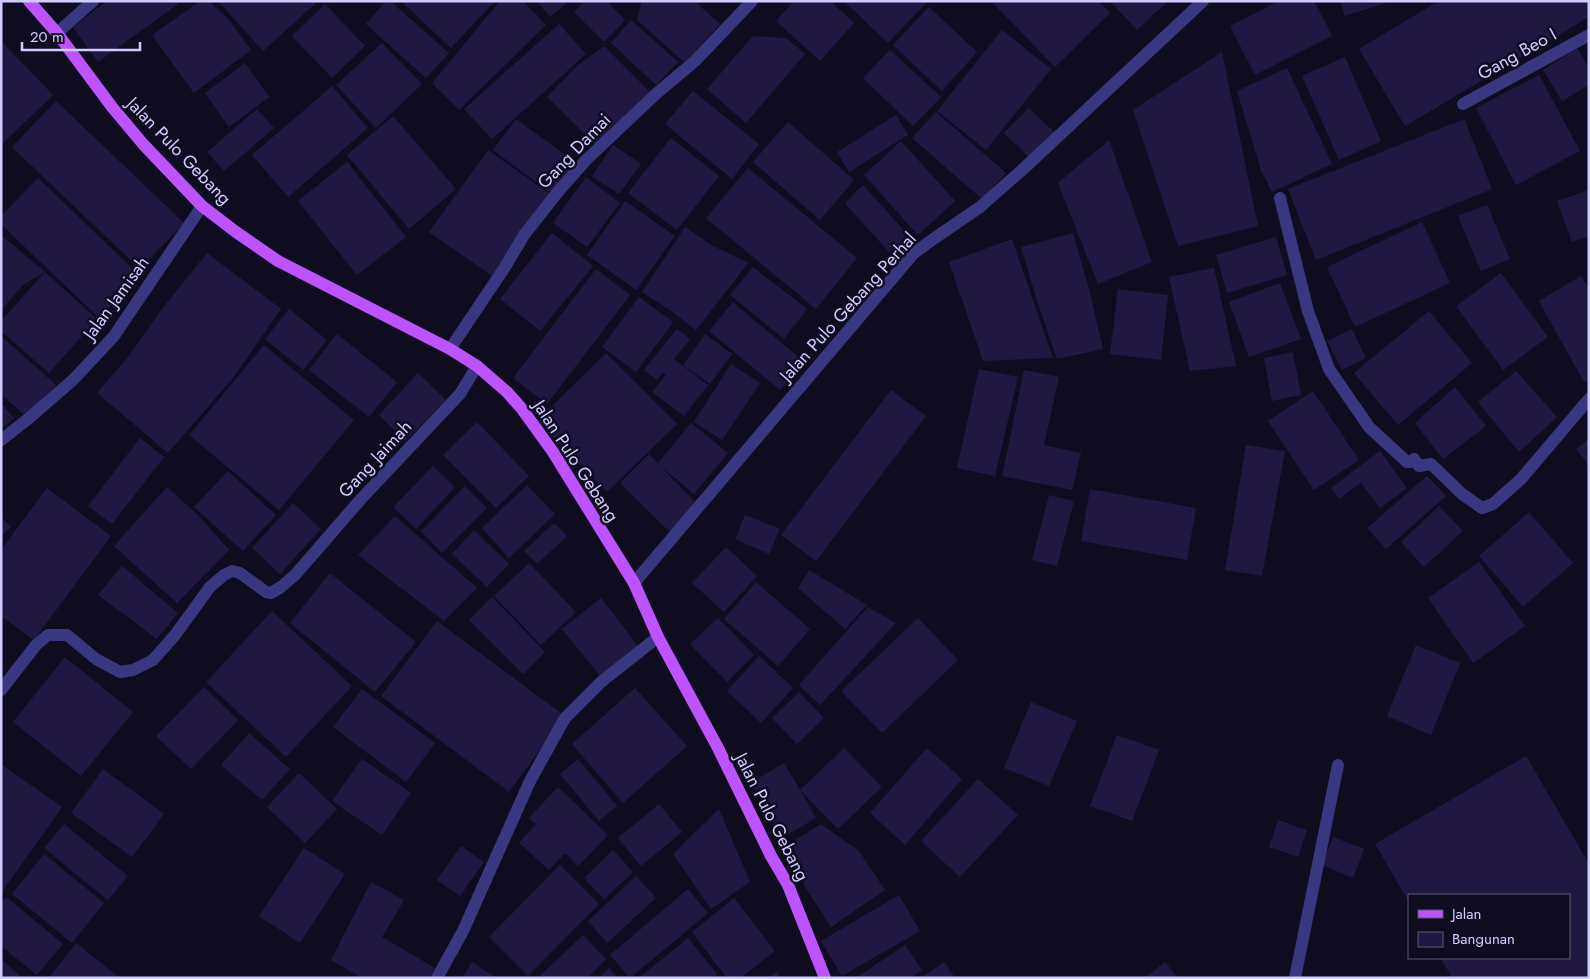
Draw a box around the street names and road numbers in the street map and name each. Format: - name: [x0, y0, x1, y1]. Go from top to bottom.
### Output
- street label: Gang Beo I: [1473, 22, 1561, 86]
- street label: Jalan Pulo Gebang: [119, 90, 237, 211]
- street label: Gang Damai: [531, 107, 617, 195]
- street label: Jalan Pulo Gebang Perhal: [772, 227, 922, 389]
- street label: Jalan Jamisah: [76, 251, 155, 347]
- street label: Jalan Pulo Gebang: [526, 393, 625, 527]
- street label: Gang Jaimah: [332, 414, 418, 504]
- street label: Jalan Pulo Gebang: [728, 747, 816, 886]

